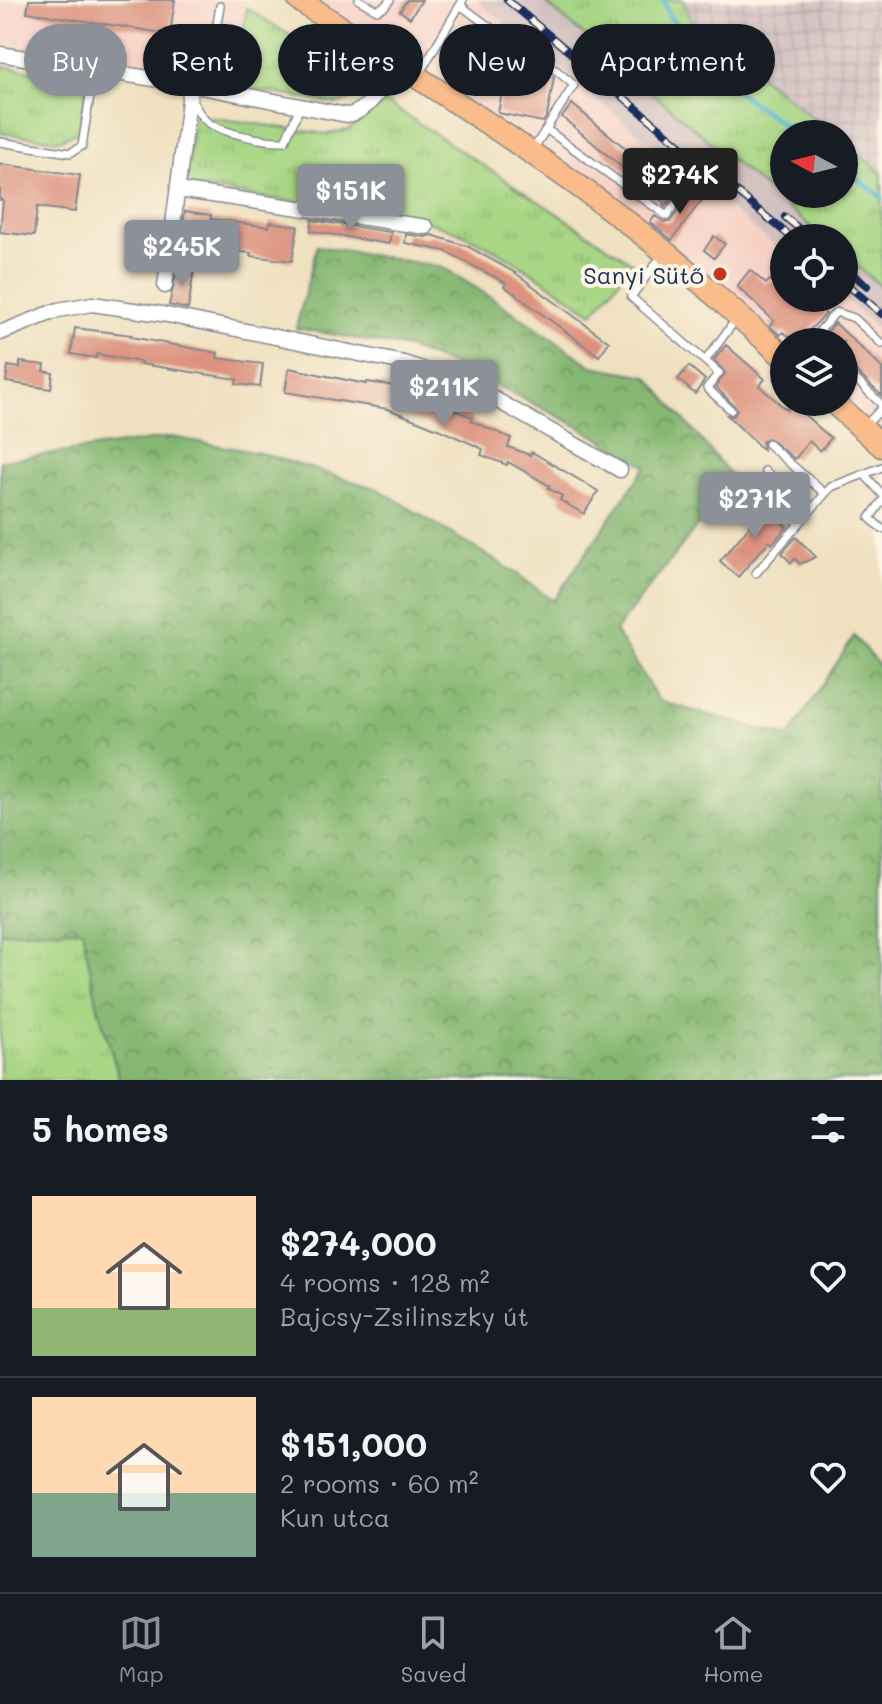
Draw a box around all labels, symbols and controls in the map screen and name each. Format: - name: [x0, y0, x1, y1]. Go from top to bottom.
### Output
- chip: Buy: [24, 24, 127, 96]
- chip: Rent: [143, 24, 262, 96]
- chip: Filters: [278, 24, 423, 96]
- chip: New: [439, 24, 555, 96]
- chip: Apartment: [571, 24, 775, 96]
- north arrow: [770, 120, 858, 208]
- map controls: [770, 120, 858, 416]
- pin: $274K: [624, 148, 736, 216]
- text: $274K: [641, 157, 719, 191]
- pin: $151K: [295, 164, 407, 232]
- text: $151K: [315, 173, 387, 207]
- pin: $245K: [126, 220, 238, 288]
- button: locate: [770, 224, 858, 312]
- text: $245K: [142, 229, 222, 263]
- place label: Sanyi Sütő: [583, 259, 704, 290]
- marker: Sanyi Sütő: [711, 265, 729, 283]
- button: layers: [770, 328, 858, 416]
- pin: $211K: [388, 360, 500, 428]
- text: $211K: [409, 369, 479, 403]
- pin: $271K: [699, 472, 811, 540]
- text: $271K: [718, 481, 792, 515]
- text: 5 homes: [32, 1106, 169, 1151]
- icon: filters: [806, 1106, 850, 1150]
- text: $274,000: [280, 1220, 437, 1265]
- icon: home: [96, 1228, 192, 1324]
- icon: heart: [806, 1254, 850, 1298]
- text: 4 rooms · 128 m²: [280, 1265, 490, 1299]
- text: Bajcsy-Zsilinszky út: [280, 1299, 529, 1333]
- text: $151,000: [280, 1421, 427, 1466]
- icon: home: [96, 1429, 192, 1525]
- icon: heart: [806, 1455, 850, 1499]
- text: 2 rooms · 60 m²: [280, 1466, 479, 1500]
- text: Kun utca: [280, 1500, 390, 1534]
- tab: Map: [119, 1611, 163, 1688]
- tab: Saved: [401, 1611, 466, 1688]
- tab: Home: [703, 1611, 763, 1688]

